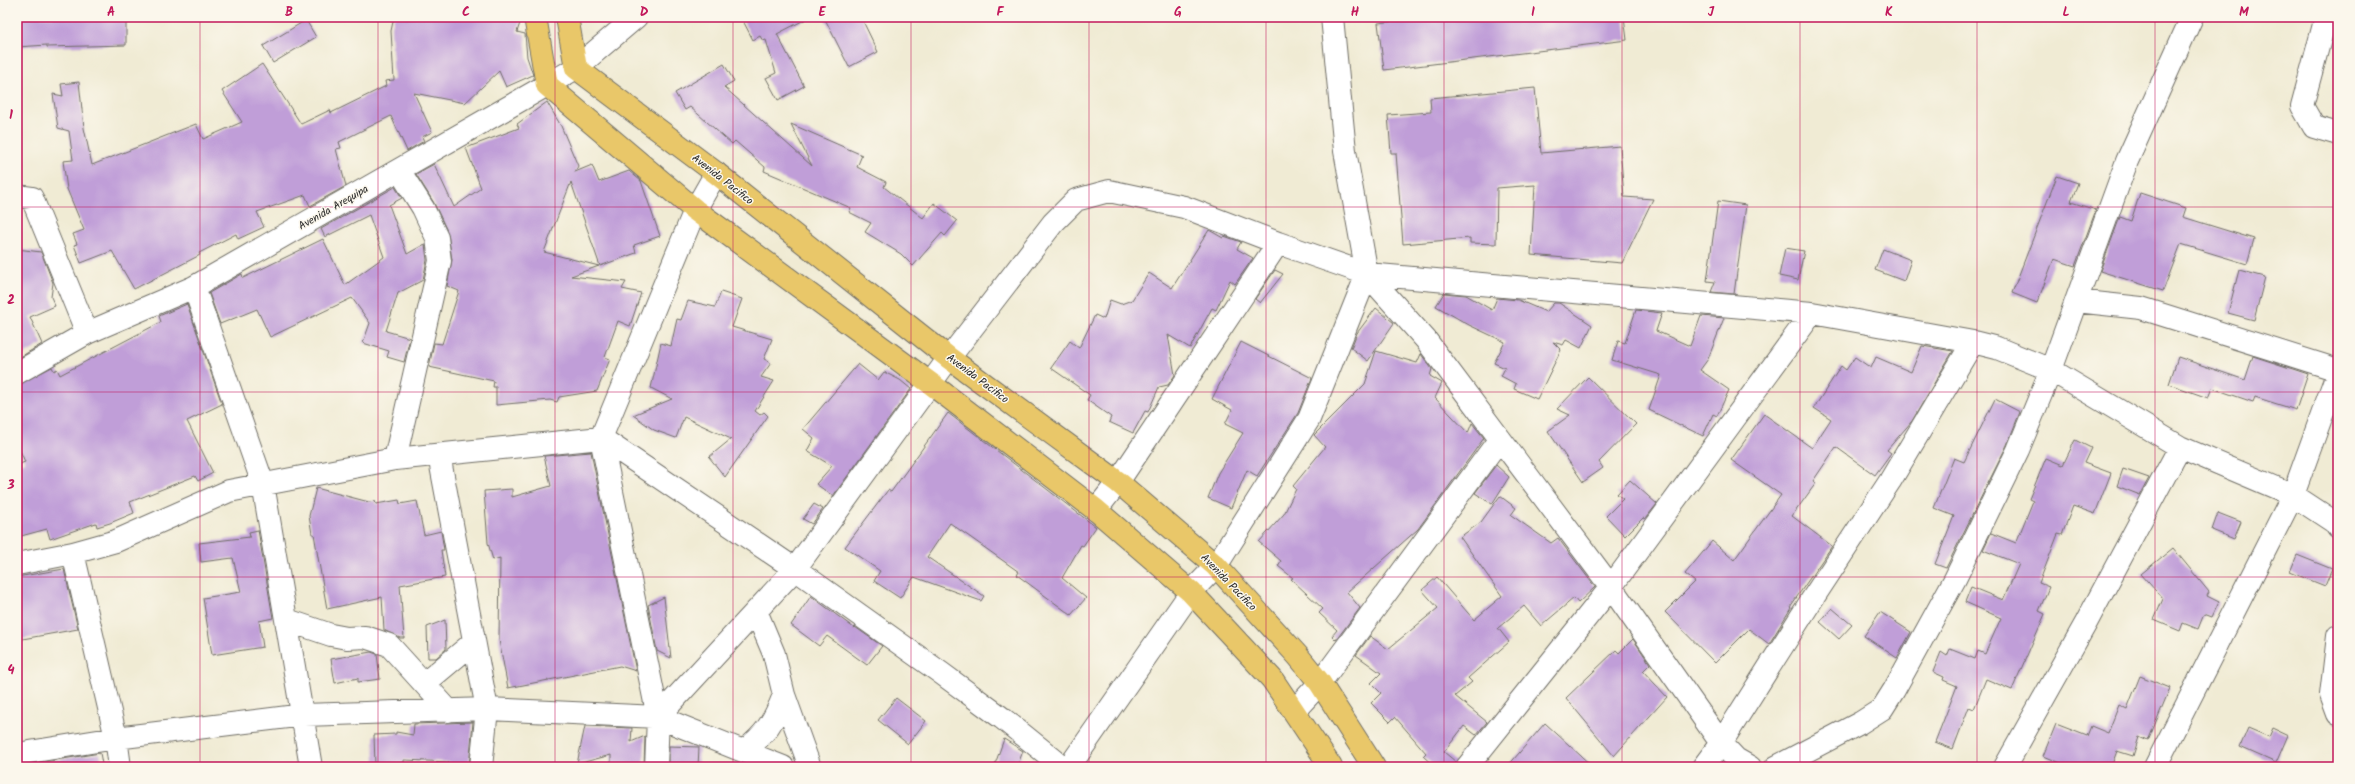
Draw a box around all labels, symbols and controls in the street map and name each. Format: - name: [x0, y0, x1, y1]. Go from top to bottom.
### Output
- text: A: [107, 2, 115, 23]
- text: B: [285, 2, 293, 23]
- text: C: [462, 2, 470, 23]
- text: D: [640, 2, 649, 23]
- text: E: [818, 2, 826, 23]
- text: F: [996, 2, 1004, 23]
- text: G: [1174, 2, 1182, 23]
- text: H: [1351, 2, 1360, 23]
- text: I: [1531, 2, 1535, 23]
- text: J: [1708, 2, 1715, 23]
- text: K: [1885, 2, 1893, 23]
- text: L: [2062, 2, 2070, 23]
- text: M: [2239, 2, 2249, 23]
- text: 1: [9, 105, 13, 126]
- street label: Avenida Pacifico: [688, 150, 757, 210]
- street label: Avenida Arequipa: [295, 180, 372, 235]
- text: 2: [7, 290, 15, 311]
- street label: Avenida Pacifico: [942, 349, 1012, 408]
- text: 3: [6, 475, 15, 496]
- street label: Avenida Pacifico: [1196, 550, 1261, 616]
- text: 4: [7, 660, 15, 681]

